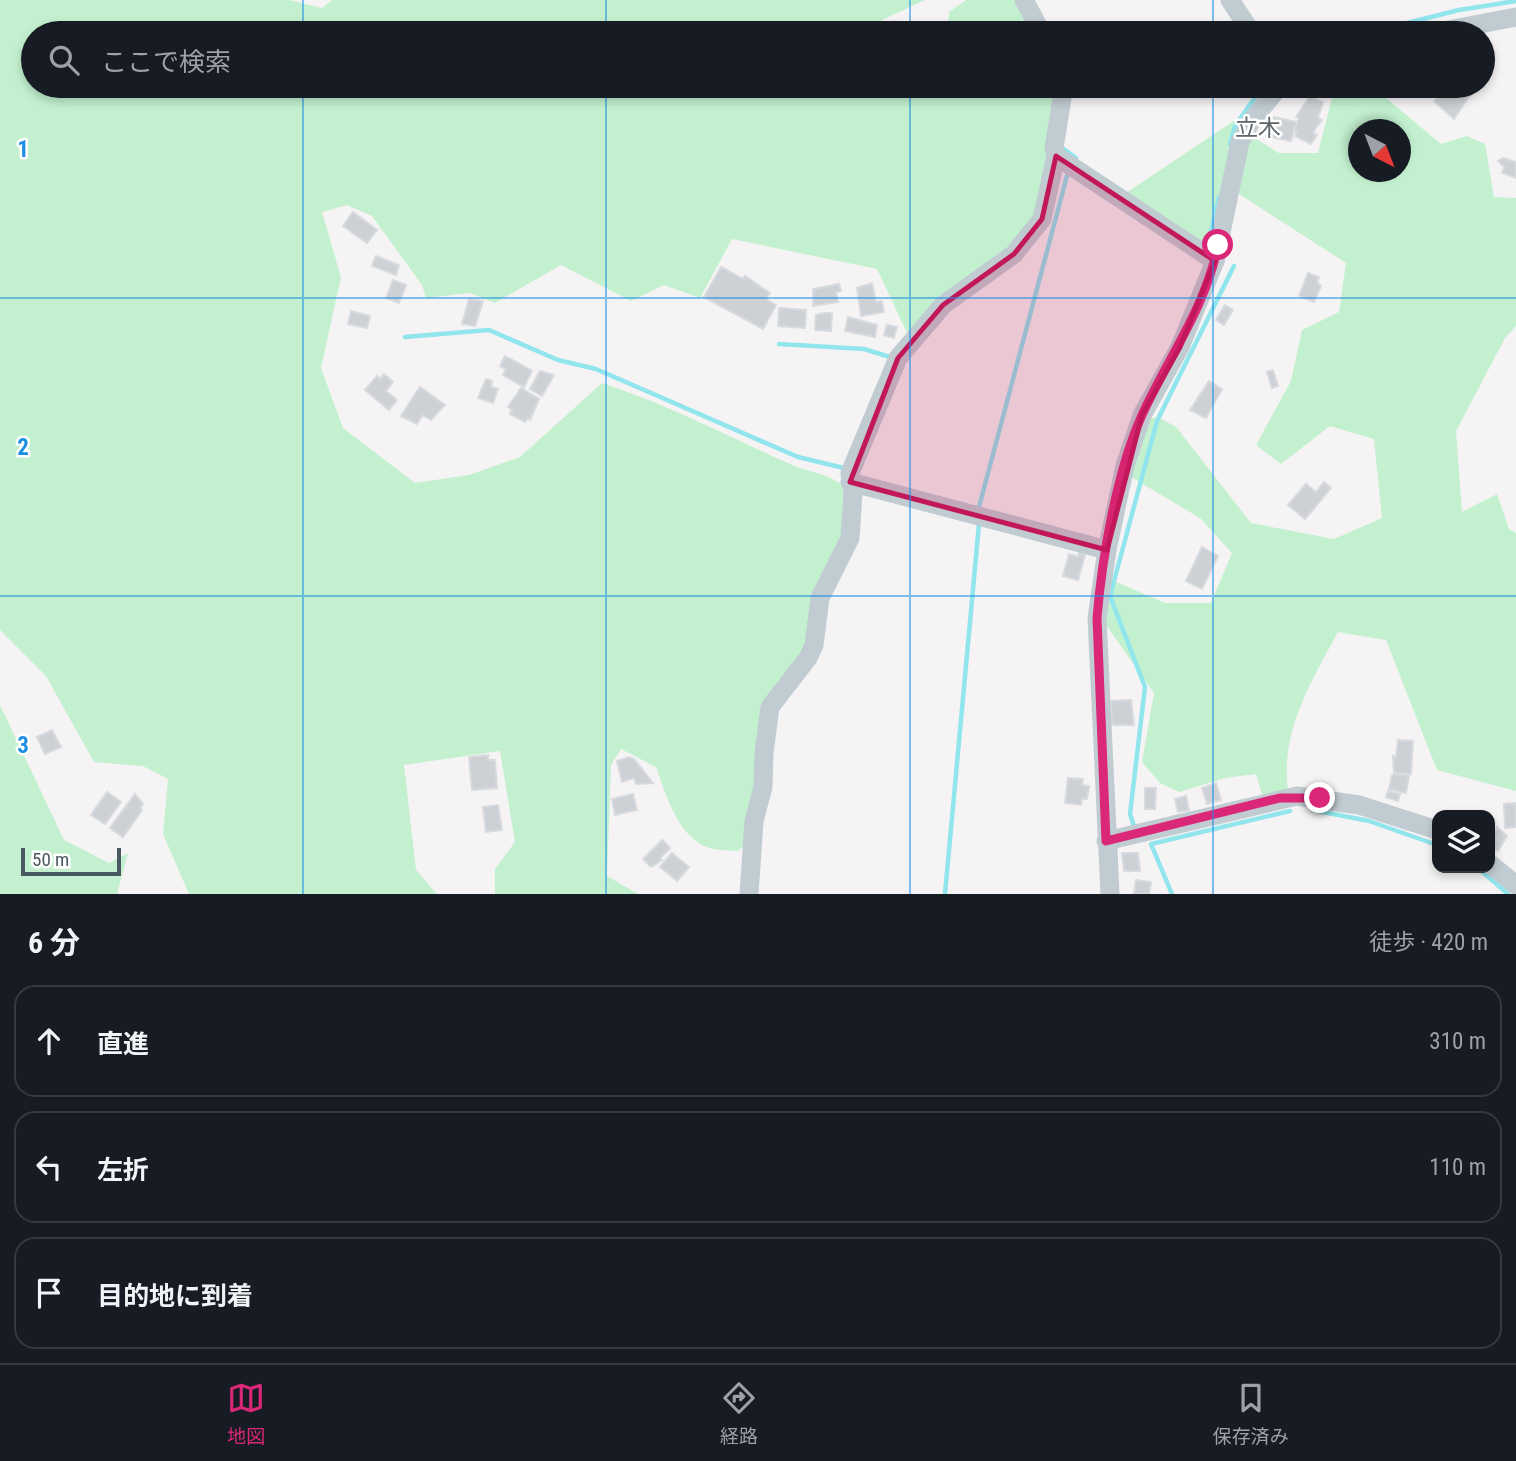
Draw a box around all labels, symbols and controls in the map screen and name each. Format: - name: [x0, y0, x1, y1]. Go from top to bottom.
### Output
- search box: [21, 21, 1495, 98]
- icon: search: [45, 41, 83, 79]
- text: ここで検索: [101, 47, 231, 77]
- district label: 立木: [1235, 115, 1281, 142]
- north arrow: [1348, 119, 1411, 182]
- text: 1: [17, 136, 29, 163]
- route start: [1202, 229, 1233, 260]
- text: 2: [17, 434, 29, 461]
- text: 3: [17, 732, 29, 759]
- route end: [1304, 782, 1335, 813]
- map controls: [1432, 810, 1495, 873]
- button: layers: [1432, 810, 1495, 873]
- scale bar: [21, 845, 121, 877]
- text: 50 m: [32, 848, 69, 871]
- text: 6 分: [28, 925, 80, 960]
- text: 徒歩 · 420 m: [1369, 929, 1488, 956]
- icon: ahead: [30, 1022, 68, 1060]
- text: 310 m: [1429, 1028, 1486, 1055]
- text: 直進: [97, 1029, 149, 1059]
- icon: left: [30, 1148, 68, 1186]
- text: 110 m: [1429, 1154, 1486, 1181]
- text: 左折: [97, 1155, 149, 1185]
- icon: arrive: [30, 1274, 68, 1312]
- text: 目的地に到着: [97, 1281, 253, 1311]
- tab: 地図: [227, 1379, 265, 1448]
- tab: 経路: [720, 1379, 758, 1448]
- tab: 保存済み: [1213, 1379, 1289, 1448]

